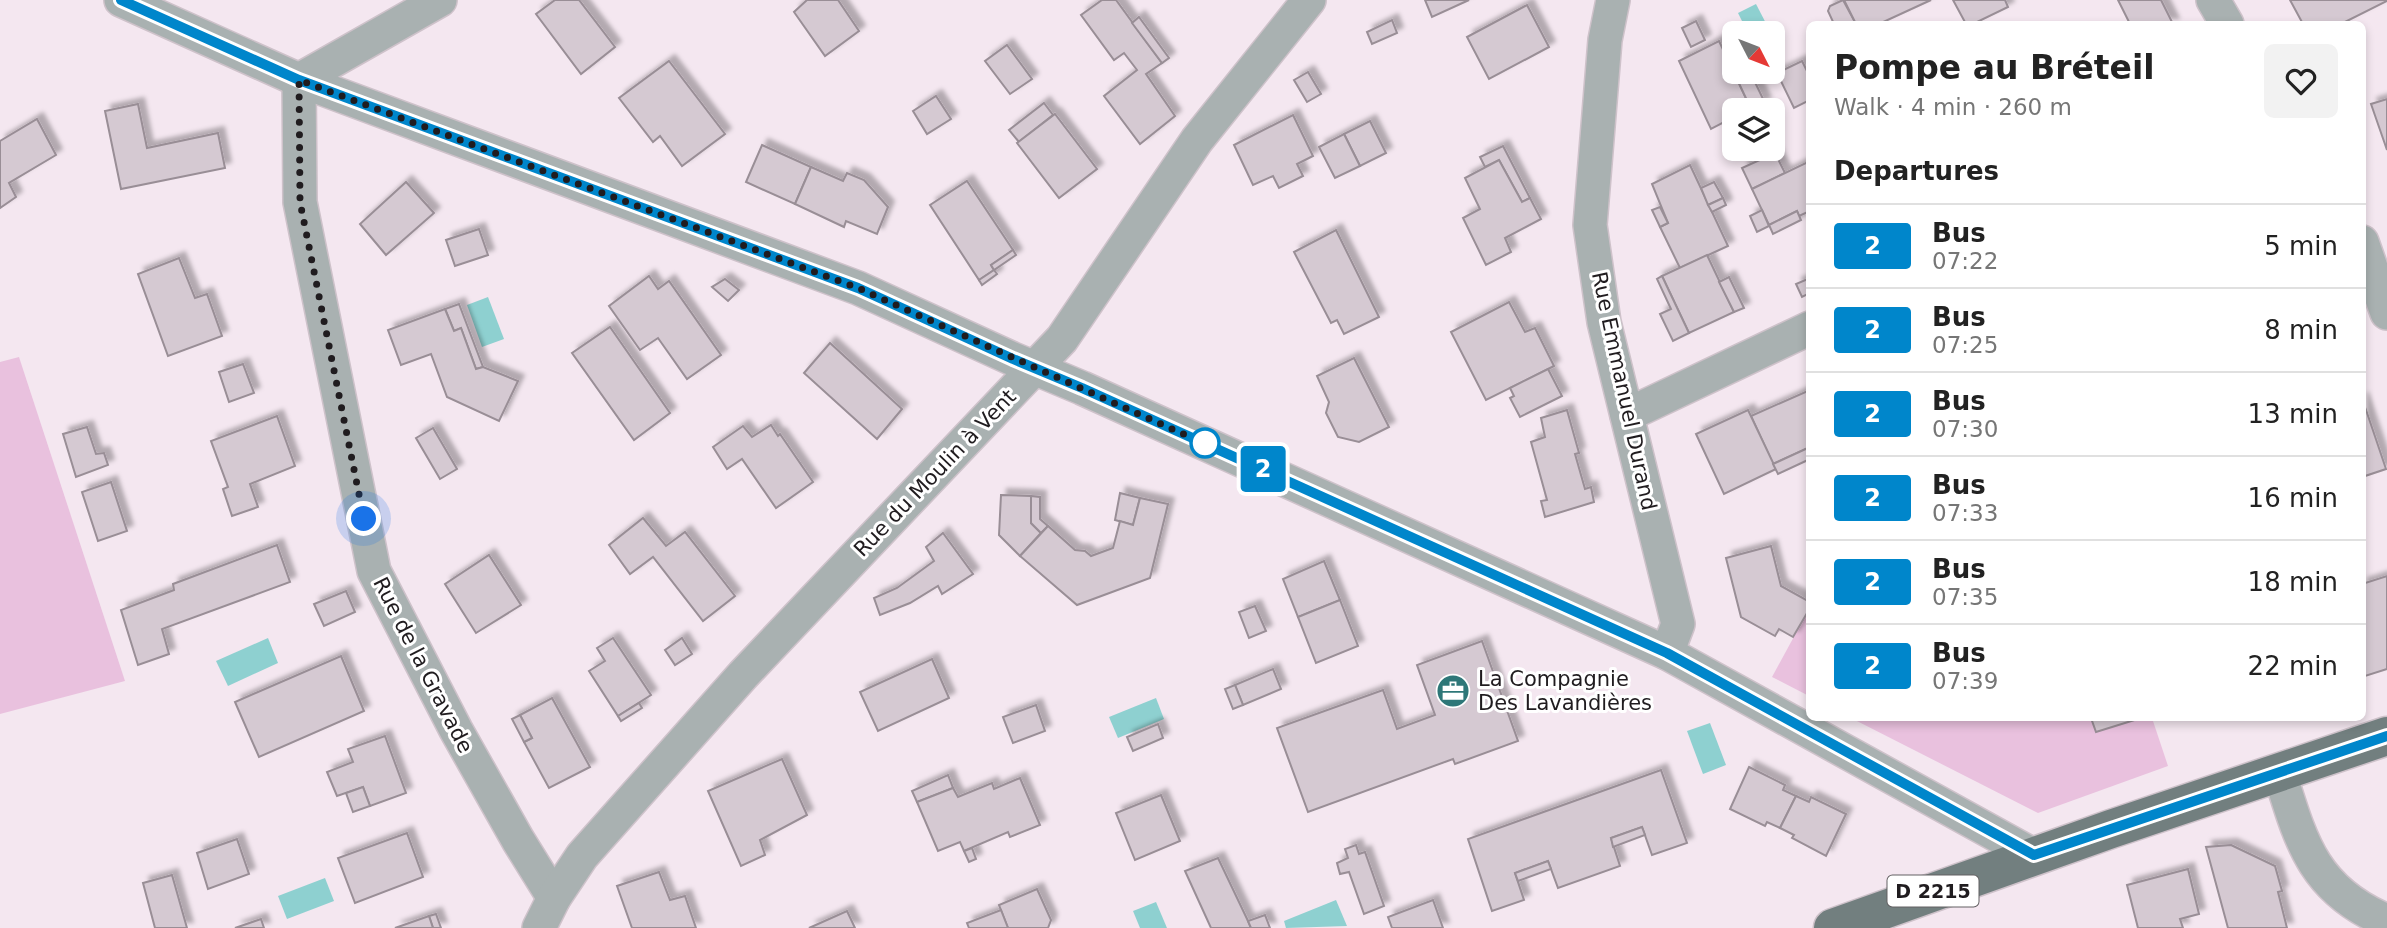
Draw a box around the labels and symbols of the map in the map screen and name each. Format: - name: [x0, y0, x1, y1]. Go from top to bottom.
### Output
- north arrow: [1722, 21, 1785, 84]
- street label: Rue Emmanuel Durand: [1587, 270, 1661, 512]
- street label: Rue du Moulin à Vent: [849, 385, 1021, 561]
- unlabelled marker: [1190, 428, 1220, 458]
- line badge: 2: [1240, 446, 1286, 492]
- your location: [346, 501, 381, 536]
- street label: Rue de la Gravade: [368, 573, 478, 757]
- place label: La Compagnie Des Lavandières: [1478, 667, 1652, 715]
- office icon: La Compagnie Des Lavandières: [1434, 672, 1472, 710]
- road number: D 2215: [1888, 876, 1979, 906]

